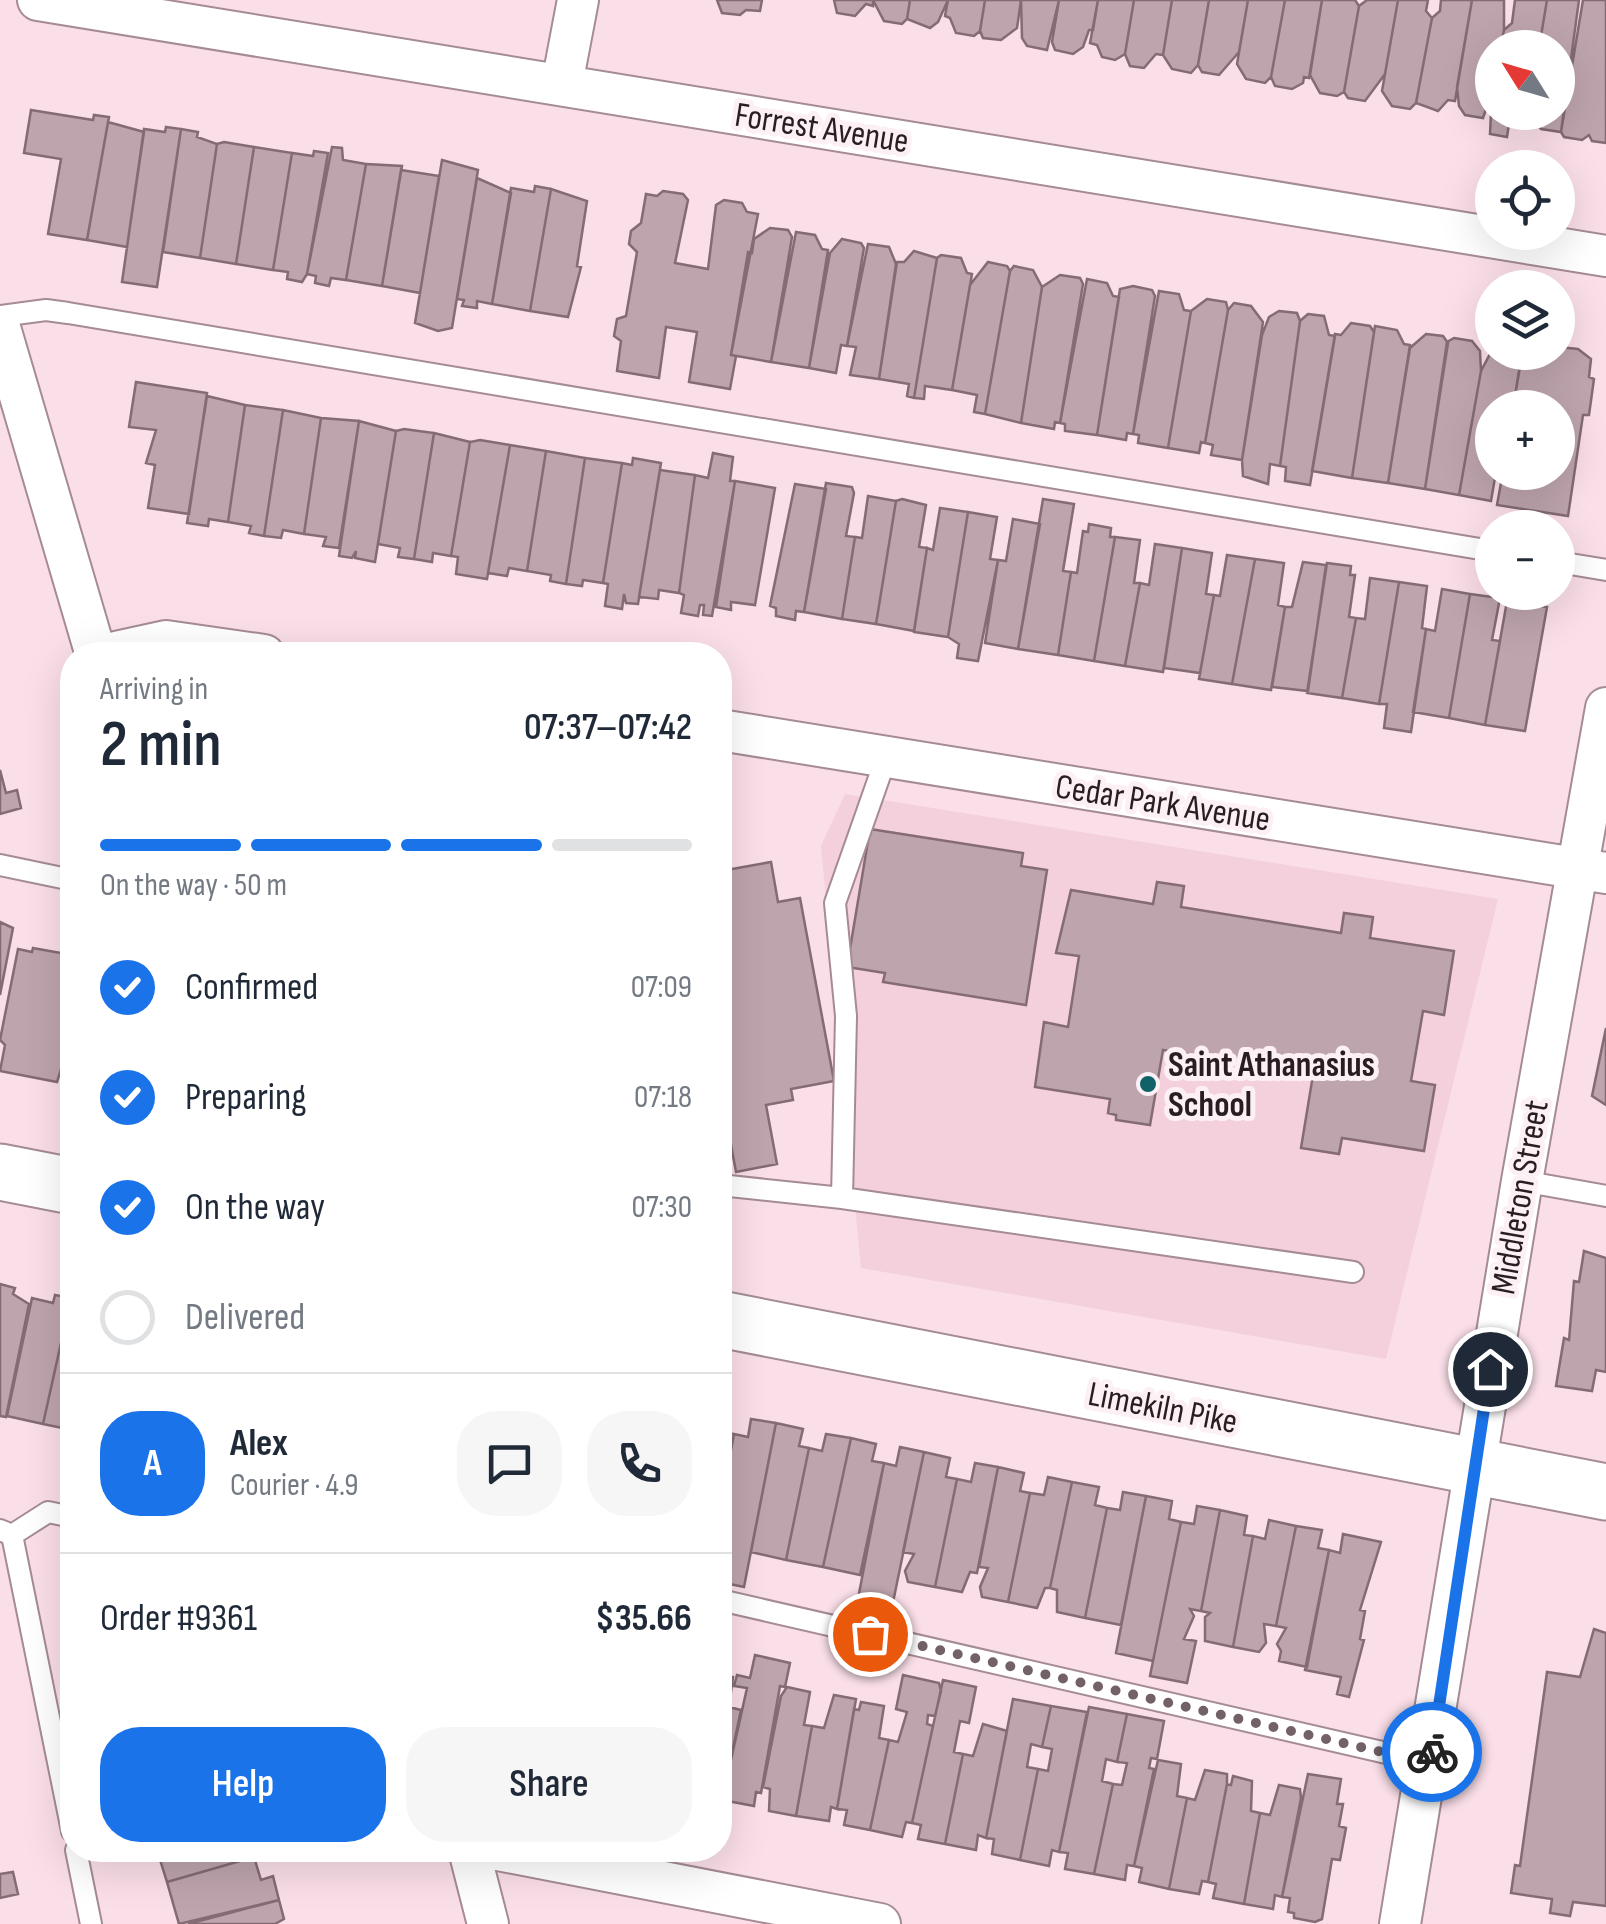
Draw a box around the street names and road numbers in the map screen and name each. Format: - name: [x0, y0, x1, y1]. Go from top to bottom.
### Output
- street label: Forrest Avenue: [732, 94, 912, 163]
- street label: Cedar Park Avenue: [1052, 765, 1273, 842]
- street label: Middleton Street: [1482, 1097, 1559, 1298]
- street label: Limekiln Pike: [1084, 1373, 1241, 1444]

